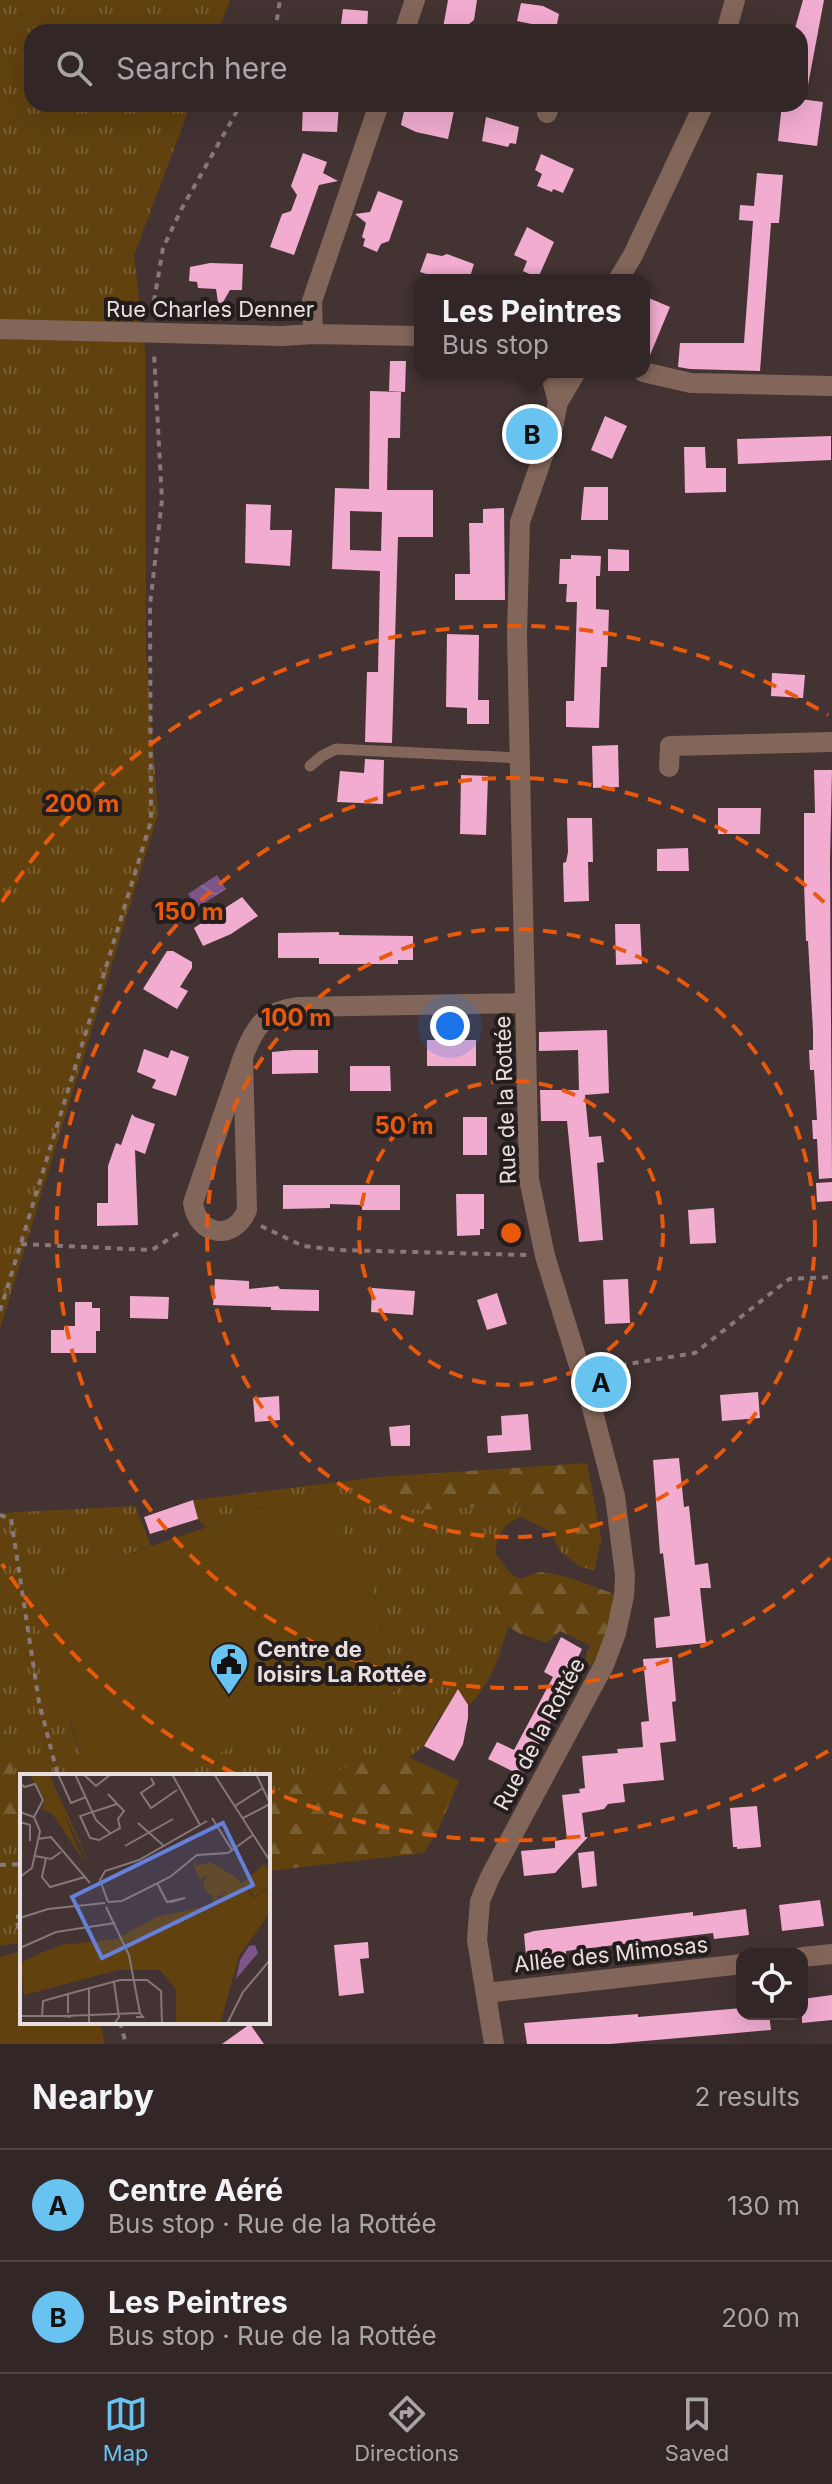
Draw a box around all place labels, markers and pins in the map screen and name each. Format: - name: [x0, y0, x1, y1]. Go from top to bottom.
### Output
- pin: B: [506, 404, 558, 464]
- centre of rings: [497, 1219, 525, 1247]
- pin: A: [575, 1352, 627, 1412]
- place label: Centre de loisirs La Rottée: [257, 1636, 427, 1687]
- public building icon: Centre de loisirs La Rottée: [208, 1641, 250, 1696]

